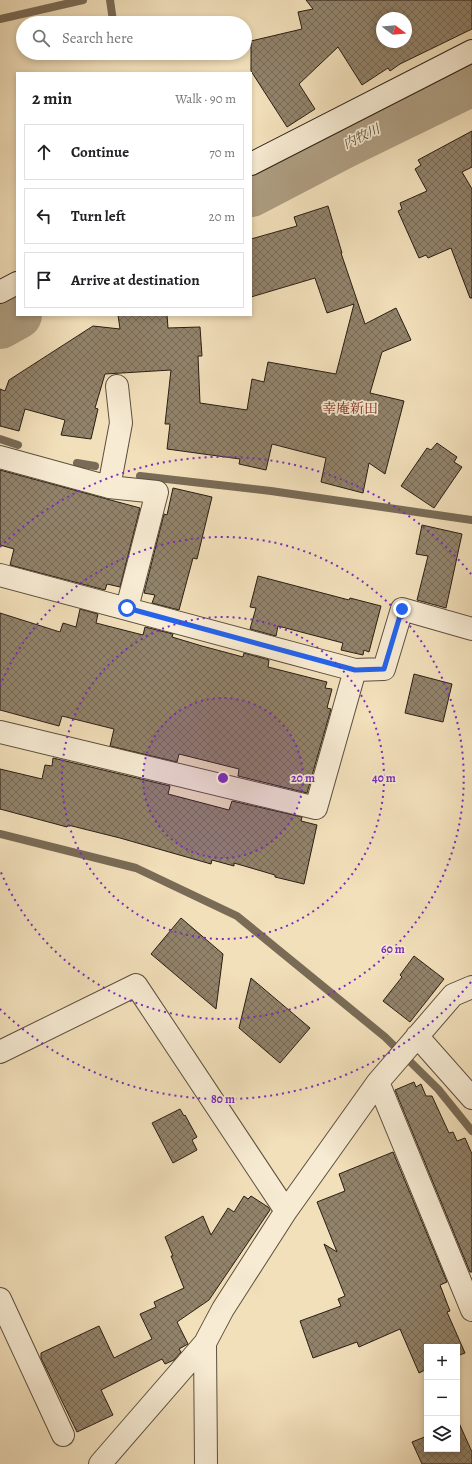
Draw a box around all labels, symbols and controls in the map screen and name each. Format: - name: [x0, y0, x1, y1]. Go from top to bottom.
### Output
- north arrow: [376, 12, 412, 48]
- search box: [16, 16, 252, 60]
- icon: search: [30, 27, 52, 49]
- text: Search here: [62, 28, 133, 48]
- text: 2 min: [32, 87, 72, 110]
- text: Walk · 90 m: [175, 90, 236, 107]
- water label: 内牧川: [340, 119, 384, 153]
- icon: ahead: [33, 141, 55, 163]
- text: Continue: [71, 142, 129, 162]
- text: 70 m: [209, 144, 235, 161]
- icon: left: [33, 205, 55, 227]
- text: Turn left: [71, 206, 126, 226]
- text: 20 m: [209, 208, 235, 225]
- icon: arrive: [33, 269, 55, 291]
- text: Arrive at destination: [71, 270, 200, 290]
- district label: 幸庵新田: [322, 399, 378, 418]
- route start: [118, 599, 136, 617]
- route end: [393, 600, 411, 618]
- text: 20 m: [291, 770, 315, 786]
- text: 40 m: [372, 770, 396, 786]
- centre of rings: [216, 771, 230, 785]
- text: 60 m: [381, 941, 405, 957]
- text: 80 m: [211, 1091, 235, 1107]
- map controls: [424, 1344, 460, 1452]
- button: +: [424, 1344, 460, 1380]
- button: −: [424, 1380, 460, 1416]
- button: layers: [424, 1416, 460, 1452]

